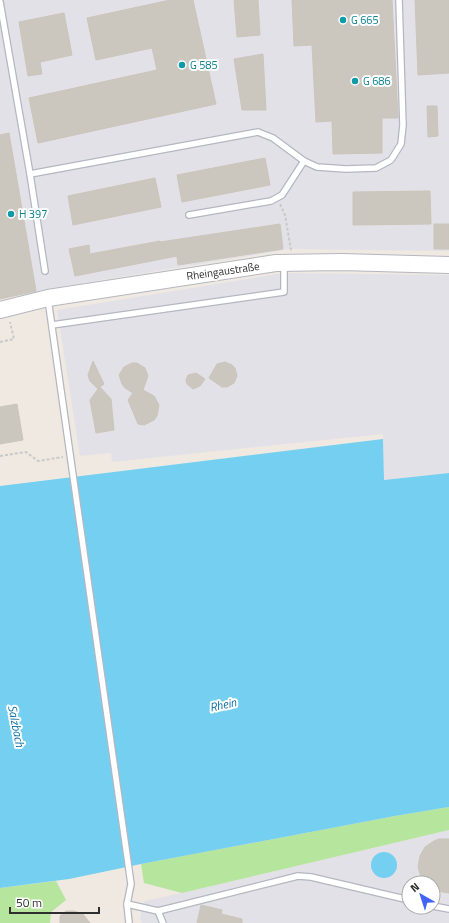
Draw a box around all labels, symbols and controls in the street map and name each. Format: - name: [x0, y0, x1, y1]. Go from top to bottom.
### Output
- place label: G 665: [351, 12, 379, 28]
- marker: G 665: [338, 15, 348, 25]
- place label: G 585: [190, 57, 218, 73]
- marker: G 585: [177, 60, 187, 70]
- place label: G 686: [363, 73, 391, 89]
- marker: G 686: [350, 76, 360, 86]
- place label: H 397: [19, 206, 47, 222]
- marker: H 397: [6, 209, 16, 219]
- street label: Rheingaustraße: [185, 258, 261, 284]
- water label: Rhein: [208, 692, 239, 717]
- water label: Salzbach: [3, 703, 30, 750]
- north arrow: [401, 875, 441, 915]
- text: N: [407, 879, 423, 896]
- scale bar: [10, 889, 99, 915]
- text: 50 m: [16, 893, 42, 912]

